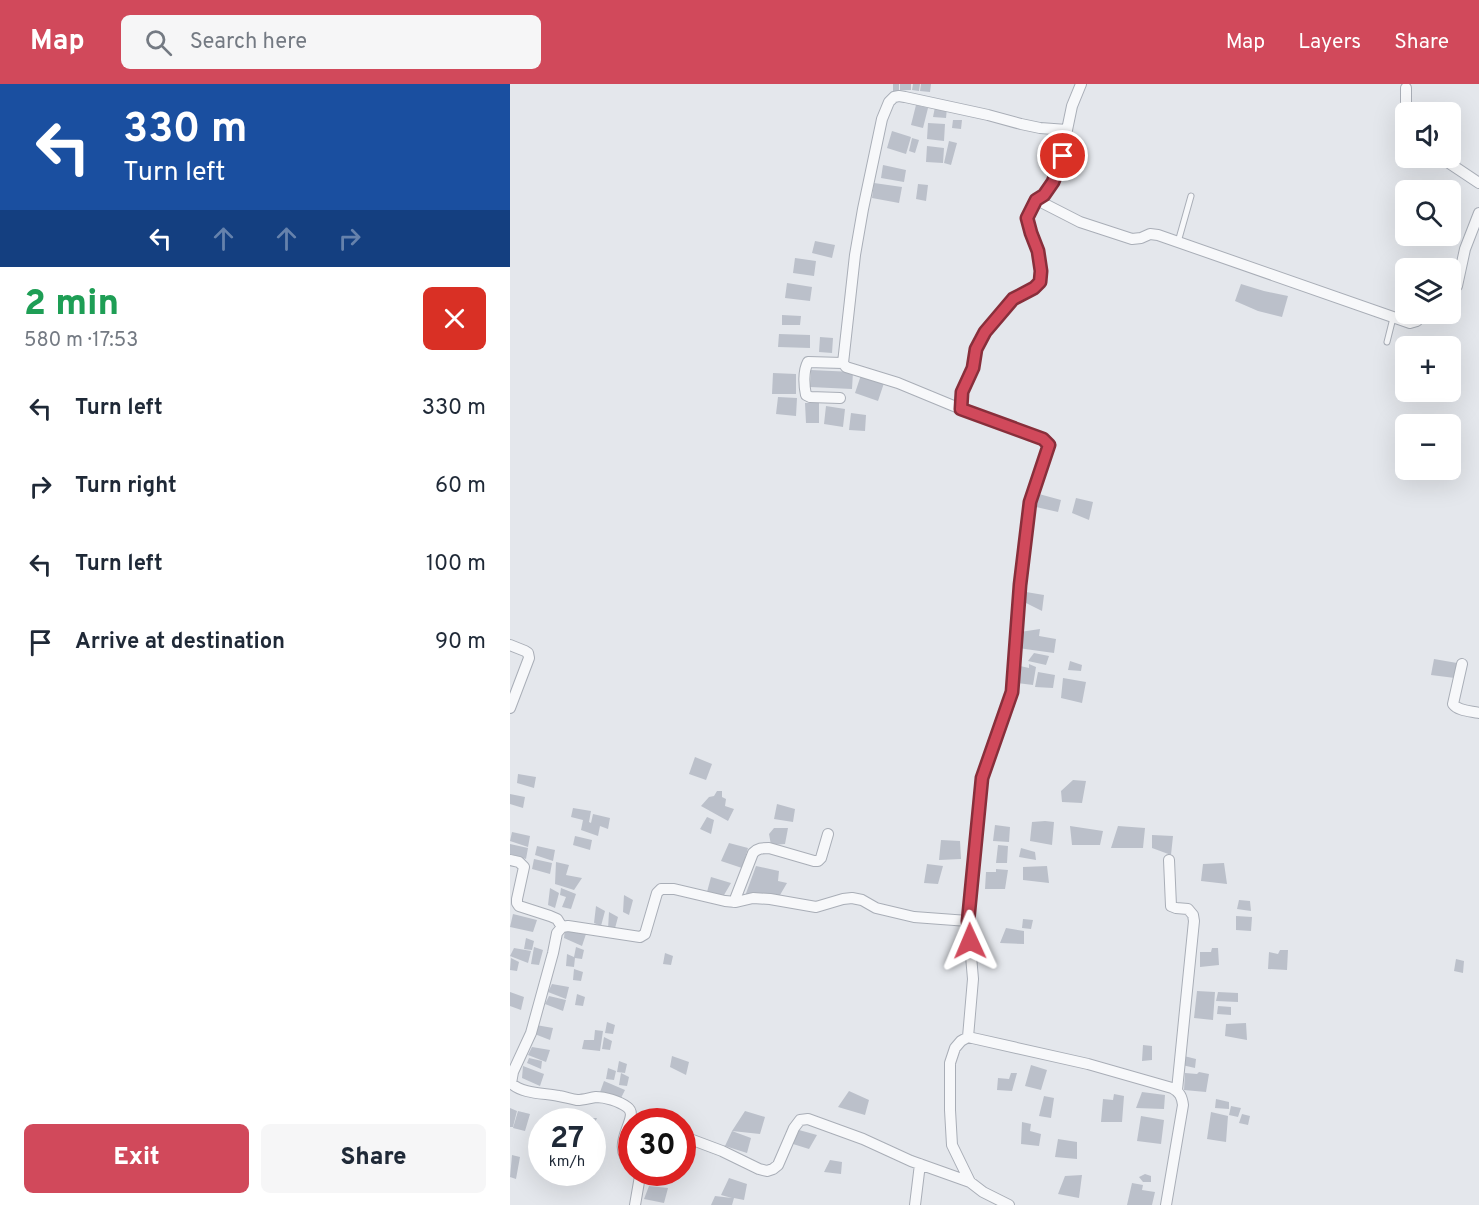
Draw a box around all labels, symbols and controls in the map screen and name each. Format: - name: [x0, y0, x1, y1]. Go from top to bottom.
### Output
- search box: [121, 15, 541, 69]
- text: Map: [30, 24, 85, 60]
- icon: search: [142, 26, 175, 59]
- text: Search here: [190, 29, 307, 56]
- text: Map: [1226, 29, 1265, 56]
- text: Layers: [1298, 29, 1361, 56]
- text: Share: [1394, 29, 1449, 56]
- map controls: [1395, 102, 1461, 480]
- button: sound: [1395, 102, 1461, 168]
- text: 330 m: [123, 104, 248, 157]
- icon: left: [24, 108, 102, 186]
- pin: [1037, 130, 1088, 181]
- icon: arrive: [1046, 139, 1079, 172]
- text: Turn left: [123, 156, 225, 190]
- button: search: [1395, 180, 1461, 246]
- icon: left: [144, 222, 177, 255]
- icon: ahead: [207, 222, 240, 255]
- icon: ahead: [270, 222, 303, 255]
- icon: right: [333, 222, 366, 255]
- button: layers: [1395, 258, 1461, 324]
- text: 2 min: [24, 282, 119, 328]
- button: close: [423, 287, 486, 350]
- text: 580 m · 17:53: [24, 328, 138, 354]
- button: +: [1395, 336, 1461, 402]
- icon: left: [24, 392, 57, 425]
- text: Turn left: [75, 395, 163, 422]
- text: 330 m: [422, 395, 486, 422]
- button: −: [1395, 414, 1461, 480]
- icon: right: [24, 470, 57, 503]
- text: Turn right: [75, 473, 177, 500]
- text: 60 m: [435, 473, 486, 500]
- icon: left: [24, 548, 57, 581]
- text: Turn left: [75, 551, 163, 578]
- text: 100 m: [426, 551, 486, 578]
- icon: arrive: [24, 626, 57, 659]
- text: Arrive at destination: [75, 629, 285, 656]
- text: 90 m: [435, 629, 486, 656]
- position arrow: [938, 909, 1002, 973]
- speed limit sign: 30: [618, 1108, 696, 1186]
- text: 27: [550, 1121, 584, 1158]
- button: Exit: [24, 1124, 249, 1193]
- button: Share: [261, 1124, 486, 1193]
- text: km/h: [549, 1153, 585, 1172]

